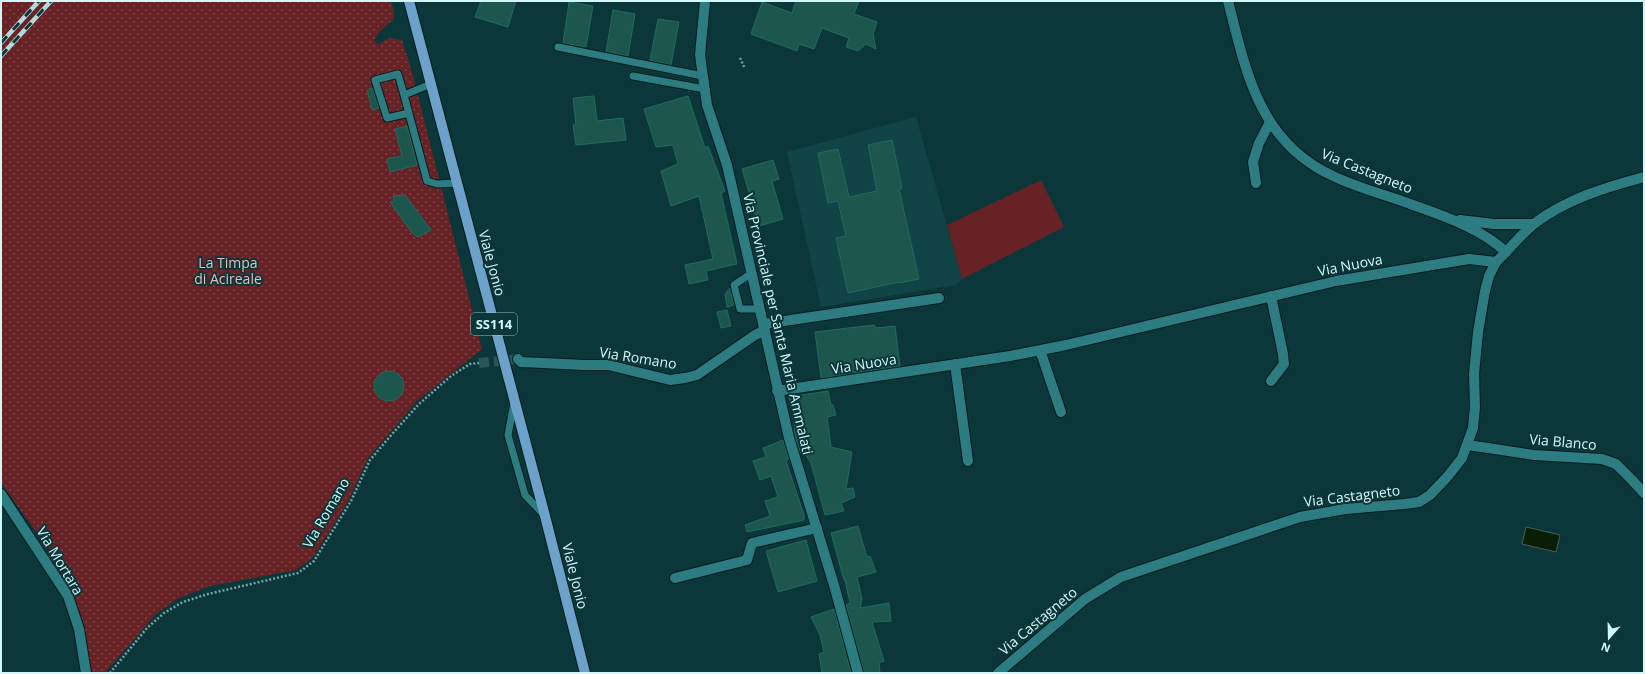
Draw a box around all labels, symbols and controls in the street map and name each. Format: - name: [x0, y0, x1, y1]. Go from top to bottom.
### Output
- street label: Via Castagneto: [1319, 144, 1416, 197]
- street label: Via Provinciale per Santa Maria Ammalati: [739, 191, 818, 456]
- street label: Viale Jonio: [475, 228, 510, 298]
- street label: Via Nuova: [1316, 249, 1384, 280]
- park label: La Timpa di Acireale: [194, 253, 262, 288]
- road number: SS114: [471, 313, 517, 335]
- street label: Via Romano: [598, 342, 678, 373]
- street label: Via Nuova: [830, 349, 898, 378]
- street label: Via Blanco: [1529, 429, 1597, 454]
- street label: Via Romano: [298, 474, 353, 551]
- street label: Via Castagneto: [1303, 480, 1401, 511]
- street label: Via Mortara: [33, 523, 88, 598]
- street label: Viale Jonio: [558, 541, 593, 611]
- street label: Via Castagneto: [994, 582, 1081, 659]
- north arrow: [1589, 618, 1629, 658]
- text: N: [1599, 639, 1612, 656]

